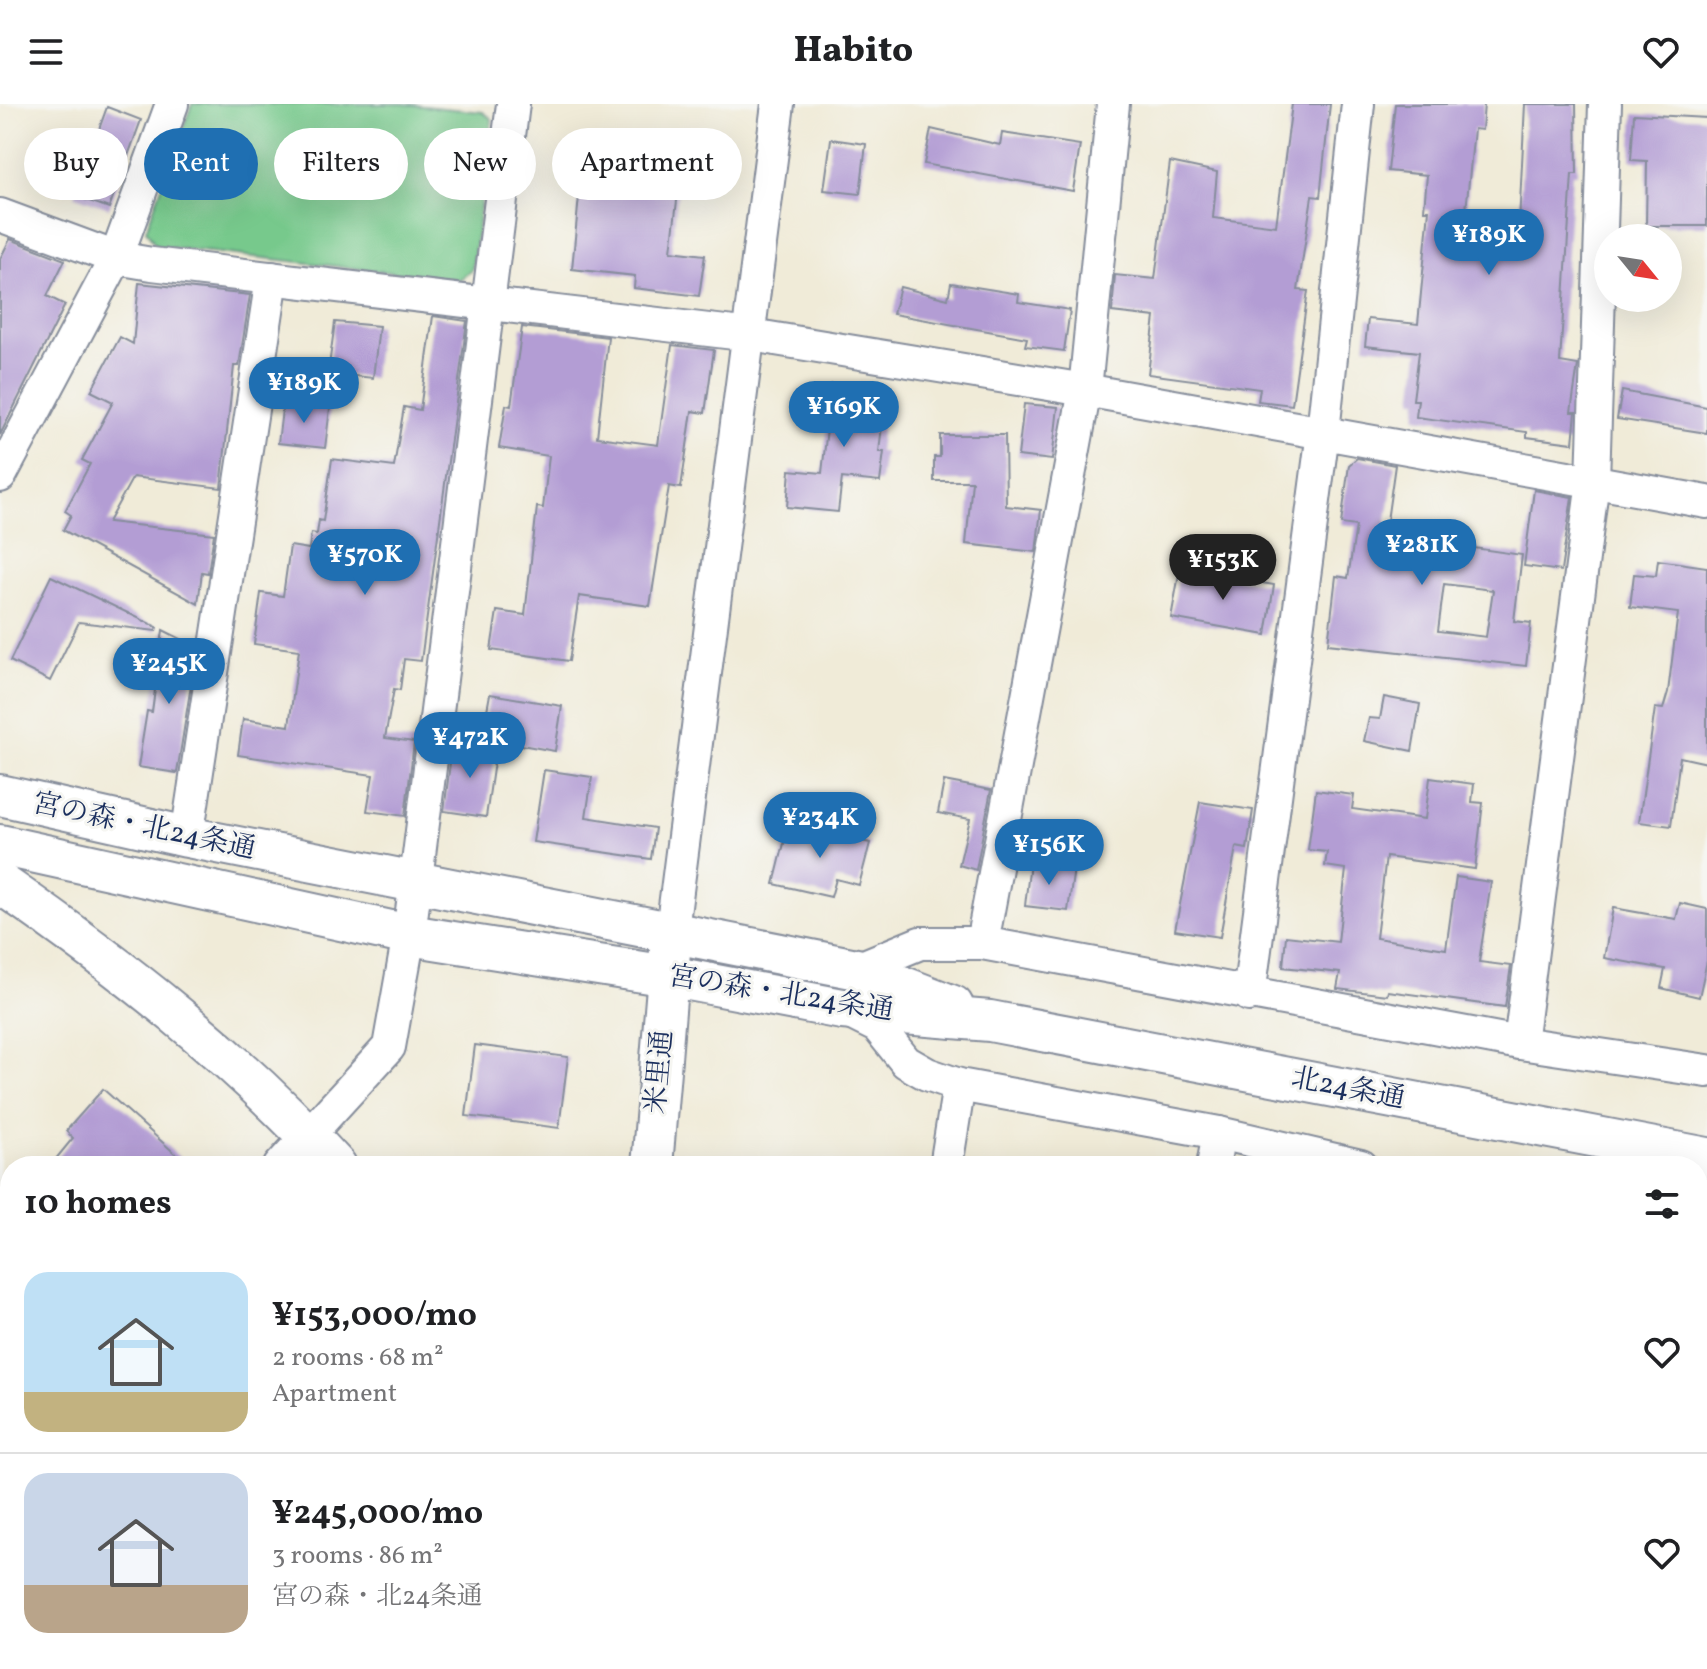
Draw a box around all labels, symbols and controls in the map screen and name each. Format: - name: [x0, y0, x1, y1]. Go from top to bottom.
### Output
- text: Habito: [794, 27, 913, 77]
- icon: menu: [24, 30, 68, 74]
- icon: heart: [1639, 30, 1683, 74]
- chip: Buy: [24, 128, 128, 200]
- chip: Rent: [144, 128, 258, 200]
- chip: Filters: [274, 128, 408, 200]
- chip: New: [424, 128, 536, 200]
- chip: Apartment: [552, 128, 742, 200]
- pin: ¥189K: [1433, 209, 1545, 277]
- text: ¥189K: [1452, 217, 1526, 253]
- north arrow: [1594, 224, 1682, 312]
- map controls: [1594, 224, 1682, 312]
- pin: ¥189K: [248, 357, 360, 425]
- text: ¥189K: [267, 365, 341, 401]
- pin: ¥169K: [788, 381, 900, 449]
- text: ¥169K: [807, 389, 881, 425]
- pin: ¥281K: [1366, 519, 1478, 587]
- text: ¥281K: [1385, 527, 1459, 563]
- pin: ¥570K: [309, 529, 421, 597]
- pin: ¥153K: [1167, 534, 1279, 602]
- text: ¥570K: [327, 537, 403, 573]
- text: ¥153K: [1187, 542, 1259, 578]
- pin: ¥245K: [113, 638, 225, 706]
- text: ¥245K: [131, 646, 207, 682]
- pin: ¥472K: [414, 712, 526, 780]
- text: ¥472K: [432, 720, 508, 756]
- street label: 宮の森・北24条通: [29, 784, 259, 870]
- pin: ¥234K: [764, 792, 876, 860]
- text: ¥234K: [781, 800, 859, 836]
- pin: ¥156K: [993, 819, 1105, 887]
- text: ¥156K: [1013, 827, 1085, 863]
- street label: 宮の森・北24条通: [666, 957, 896, 1031]
- street label: 米里通: [637, 1028, 683, 1116]
- street label: 北24条通: [1288, 1059, 1408, 1119]
- text: 10 homes: [24, 1181, 172, 1228]
- icon: filters: [1640, 1182, 1684, 1226]
- text: ¥153,000/mo: [272, 1293, 477, 1340]
- icon: home: [88, 1304, 184, 1400]
- icon: heart: [1640, 1330, 1684, 1374]
- text: 2 rooms · 68 m²: [272, 1340, 444, 1376]
- text: Apartment: [272, 1376, 397, 1412]
- text: ¥245,000/mo: [272, 1491, 483, 1538]
- icon: home: [88, 1505, 184, 1601]
- icon: heart: [1640, 1531, 1684, 1575]
- text: 3 rooms · 86 m²: [272, 1538, 443, 1574]
- text: 宮の森・北24条通: [272, 1579, 483, 1615]

